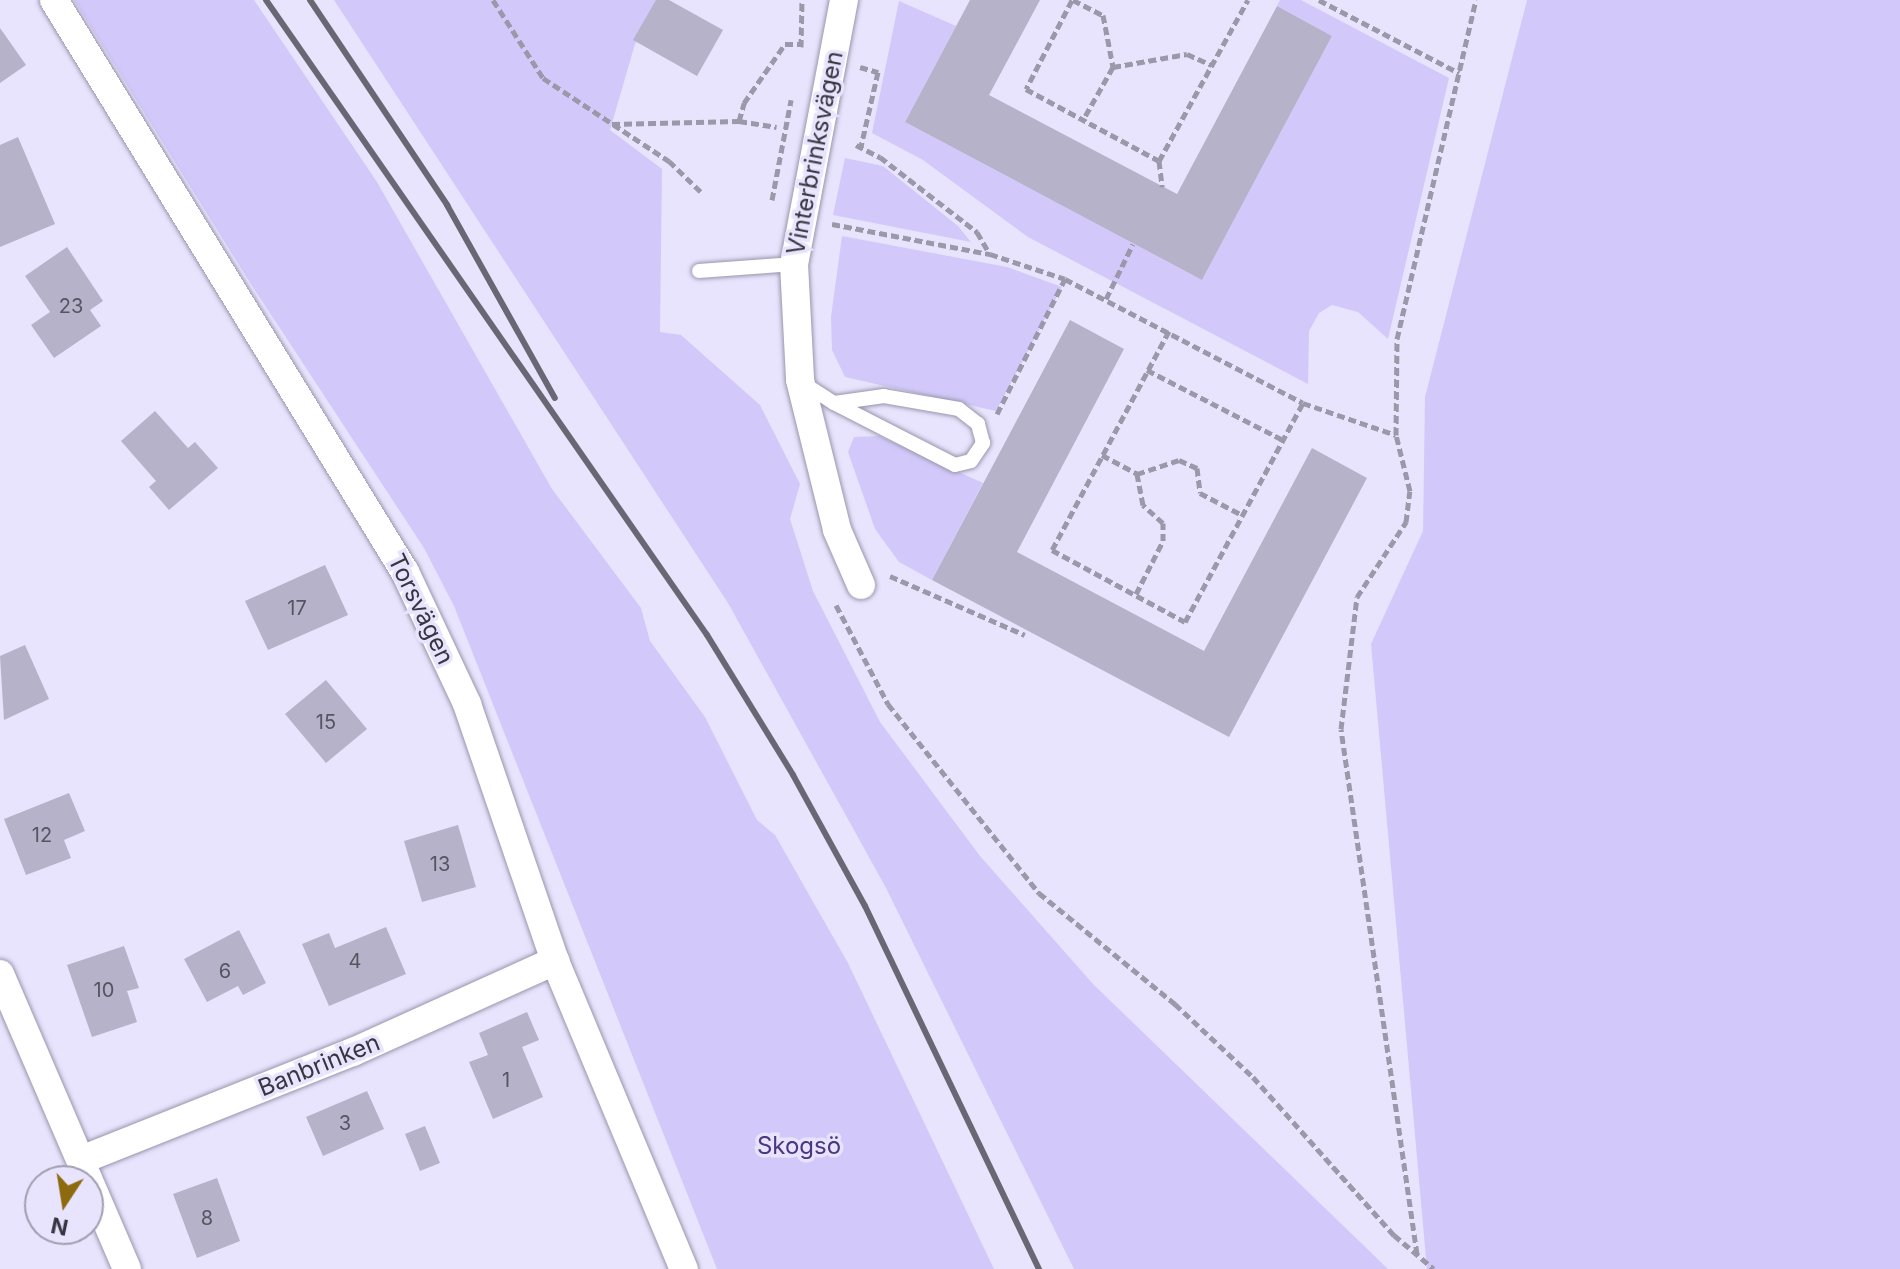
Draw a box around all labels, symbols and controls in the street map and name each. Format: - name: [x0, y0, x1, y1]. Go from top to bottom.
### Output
- street label: Vinterbrinksvägen: [781, 49, 849, 257]
- house number: 23: [59, 294, 83, 318]
- street label: Torsvägen: [382, 549, 460, 669]
- house number: 17: [287, 596, 307, 620]
- house number: 15: [316, 710, 336, 734]
- house number: 12: [32, 823, 52, 847]
- house number: 13: [430, 852, 450, 876]
- house number: 4: [349, 949, 361, 973]
- house number: 6: [219, 959, 231, 983]
- house number: 10: [94, 978, 114, 1002]
- street label: Banbrinken: [254, 1028, 384, 1102]
- house number: 1: [502, 1068, 510, 1092]
- house number: 3: [339, 1111, 351, 1135]
- park label: Skogsö: [757, 1132, 841, 1160]
- north arrow: [24, 1165, 104, 1245]
- house number: 8: [201, 1206, 213, 1230]
- text: N: [49, 1212, 70, 1241]

